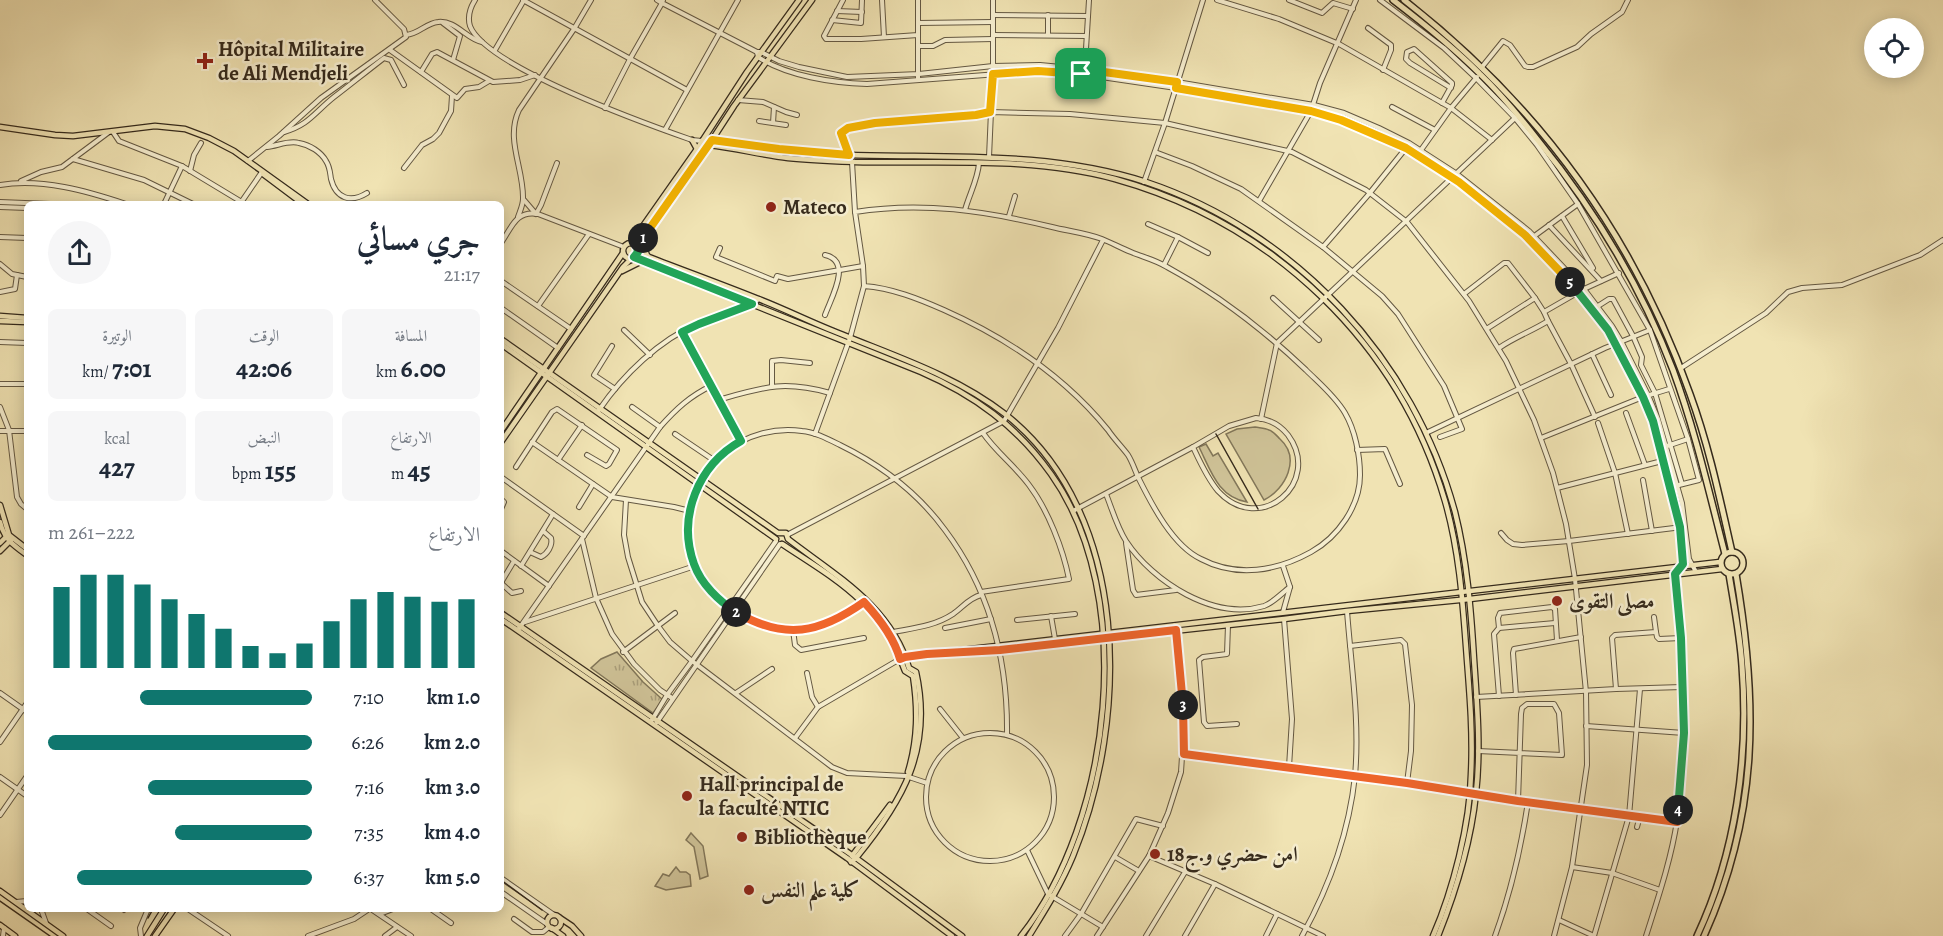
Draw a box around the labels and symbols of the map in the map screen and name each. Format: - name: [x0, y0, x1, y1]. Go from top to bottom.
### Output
- place label: Hôpital Militaire de Ali Mendjeli: [218, 35, 365, 87]
- pin: [1055, 48, 1106, 99]
- marker: Hôpital Militaire de Ali Mendjeli: [196, 52, 214, 70]
- place label: Mateco: [783, 193, 847, 221]
- marker: Mateco: [764, 200, 778, 214]
- pin: 1: [628, 223, 658, 253]
- pin: 5: [1555, 267, 1585, 297]
- place label: مصلى التقوى: [1569, 587, 1655, 617]
- marker: مصلى التقوى: [1550, 594, 1564, 608]
- pin: 2: [721, 597, 751, 627]
- pin: 3: [1168, 690, 1198, 720]
- place label: Hall principal de la faculté NTIC: [699, 770, 844, 822]
- marker: Hall principal de la faculté NTIC: [680, 789, 694, 803]
- pin: 4: [1663, 795, 1693, 825]
- place label: Bibliothèque: [754, 823, 867, 851]
- marker: Bibliothèque: [735, 830, 749, 844]
- place label: امن حضري و.ج18: [1167, 840, 1298, 873]
- marker: امن حضري و.ج18: [1148, 847, 1162, 861]
- place label: كلية علم النفس: [761, 876, 860, 911]
- marker: كلية علم النفس: [742, 883, 756, 897]

